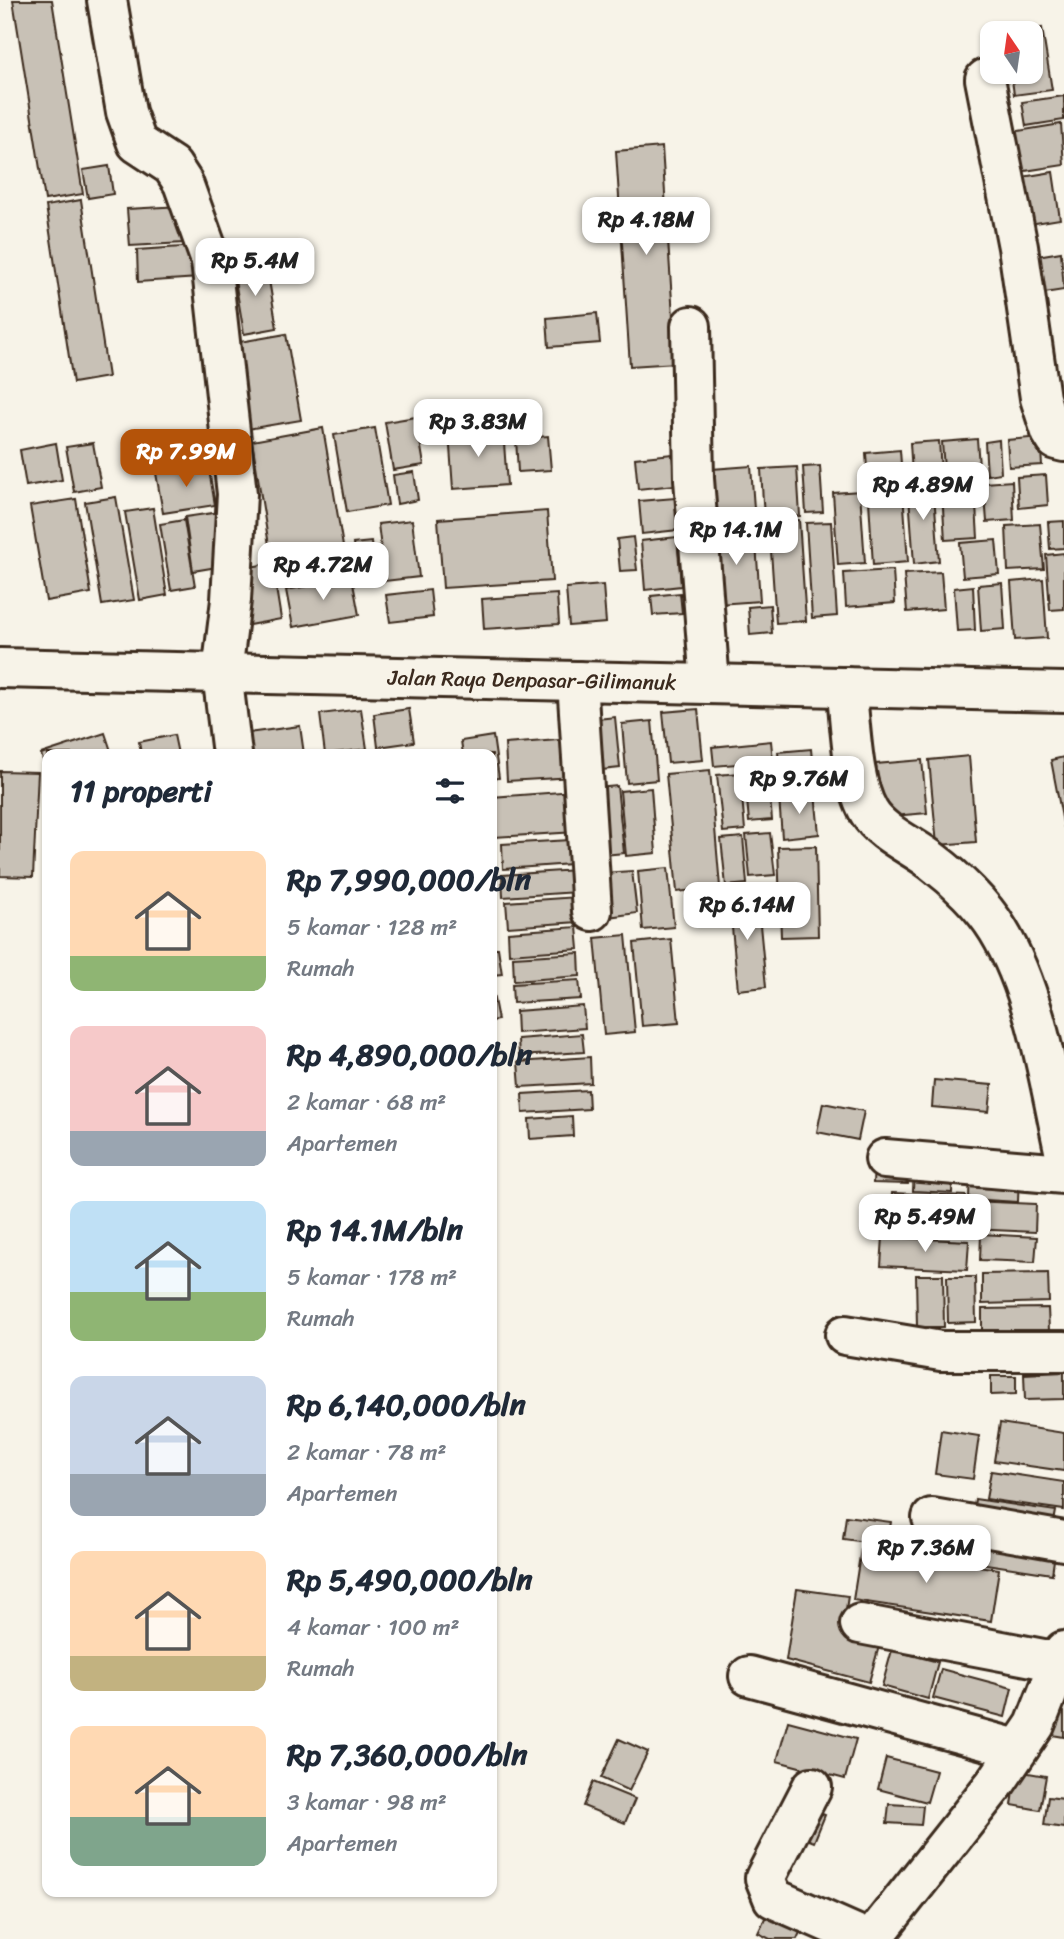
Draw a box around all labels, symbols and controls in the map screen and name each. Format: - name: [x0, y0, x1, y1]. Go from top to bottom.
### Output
- north arrow: [980, 21, 1043, 84]
- map controls: [980, 21, 1043, 84]
- pin: Rp 4.18M: [574, 198, 718, 257]
- text: Rp 4.18M: [598, 199, 694, 240]
- pin: Rp 5.4M: [190, 238, 320, 298]
- text: Rp 5.4M: [211, 240, 299, 281]
- pin: Rp 3.83M: [406, 400, 550, 459]
- text: Rp 3.83M: [430, 401, 526, 442]
- pin: Rp 7.99M: [114, 430, 258, 489]
- text: Rp 7.99M: [136, 431, 236, 472]
- pin: Rp 4.89M: [851, 462, 995, 522]
- text: Rp 4.89M: [873, 464, 973, 505]
- pin: Rp 14.1M: [664, 508, 808, 567]
- text: Rp 14.1M: [690, 509, 782, 550]
- pin: Rp 4.72M: [251, 542, 395, 602]
- text: Rp 4.72M: [274, 544, 372, 585]
- street label: Jalan Raya Denpasar-Gilimanuk: [386, 658, 677, 702]
- pin: Rp 9.76M: [727, 756, 871, 816]
- text: Rp 9.76M: [750, 758, 848, 799]
- text: 11 properti: [70, 764, 212, 818]
- icon: filters: [431, 772, 469, 810]
- text: Rp 7,990,000/bln: [287, 853, 531, 907]
- icon: home: [126, 879, 210, 963]
- pin: Rp 6.14M: [675, 883, 819, 942]
- text: Rp 6.14M: [699, 884, 795, 925]
- text: 5 kamar · 128 m²: [287, 907, 457, 948]
- text: Rumah: [287, 948, 355, 989]
- text: Rp 4,890,000/bln: [287, 1028, 532, 1082]
- icon: home: [126, 1054, 210, 1138]
- text: 2 kamar · 68 m²: [287, 1082, 446, 1123]
- text: Apartemen: [287, 1123, 397, 1164]
- pin: Rp 5.49M: [853, 1194, 997, 1254]
- text: Rp 5.49M: [875, 1196, 975, 1237]
- text: Rp 14.1M/bln: [287, 1203, 463, 1257]
- icon: home: [126, 1229, 210, 1313]
- text: 5 kamar · 178 m²: [287, 1257, 457, 1298]
- text: Rumah: [287, 1298, 355, 1339]
- text: Rp 6,140,000/bln: [287, 1378, 526, 1432]
- icon: home: [126, 1404, 210, 1488]
- text: 2 kamar · 78 m²: [287, 1432, 446, 1473]
- text: Apartemen: [287, 1473, 397, 1514]
- pin: Rp 7.36M: [854, 1526, 998, 1585]
- text: Rp 7.36M: [878, 1527, 974, 1568]
- text: Rp 5,490,000/bln: [287, 1553, 533, 1607]
- icon: home: [126, 1579, 210, 1663]
- text: 4 kamar · 100 m²: [287, 1607, 460, 1648]
- text: Rumah: [287, 1648, 355, 1689]
- text: Rp 7,360,000/bln: [287, 1728, 528, 1782]
- icon: home: [126, 1754, 210, 1838]
- text: 3 kamar · 98 m²: [287, 1782, 447, 1823]
- text: Apartemen: [287, 1823, 397, 1864]

